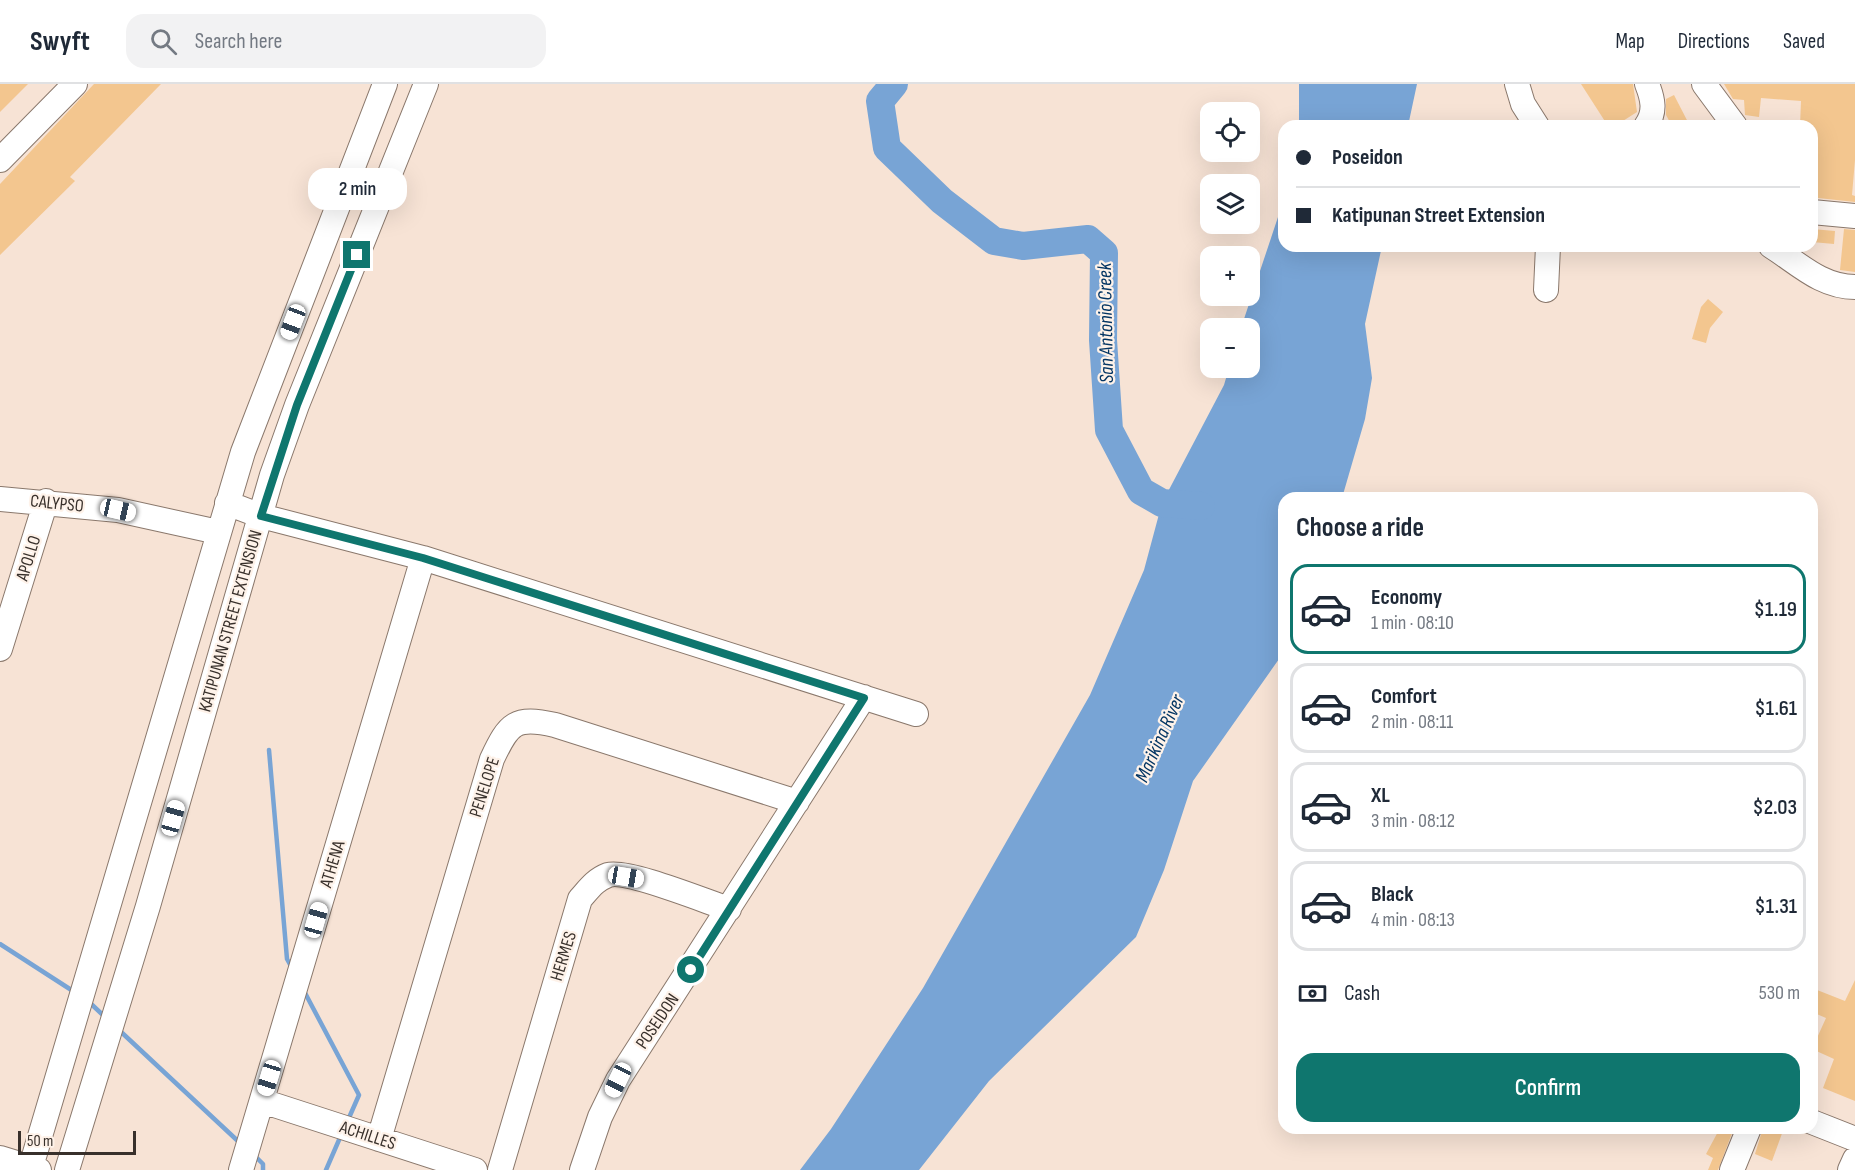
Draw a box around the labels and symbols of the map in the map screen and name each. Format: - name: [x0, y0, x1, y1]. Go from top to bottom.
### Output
- callout: 2 min: [308, 168, 406, 210]
- route end: [343, 241, 370, 268]
- water label: San Antonio Creek: [1093, 262, 1119, 383]
- car: [278, 302, 308, 342]
- street label: CALYPSO: [29, 490, 85, 517]
- car: [98, 497, 138, 523]
- street label: KATIPUNAN STREET EXTENSION: [194, 528, 266, 714]
- street label: APOLLO: [11, 533, 45, 584]
- water label: Marikina River: [1130, 690, 1190, 786]
- street label: PENELOPE: [465, 754, 504, 820]
- car: [159, 798, 187, 838]
- street label: ATHENA: [315, 838, 350, 891]
- car: [607, 865, 645, 889]
- car: [302, 900, 330, 940]
- street label: HERMES: [546, 929, 581, 983]
- route start: [677, 956, 704, 983]
- street label: POSEIDON: [631, 990, 683, 1053]
- car: [255, 1058, 283, 1098]
- car: [602, 1060, 634, 1100]
- street label: ACHILLES: [336, 1116, 399, 1154]
- scale bar: [18, 1128, 136, 1156]

